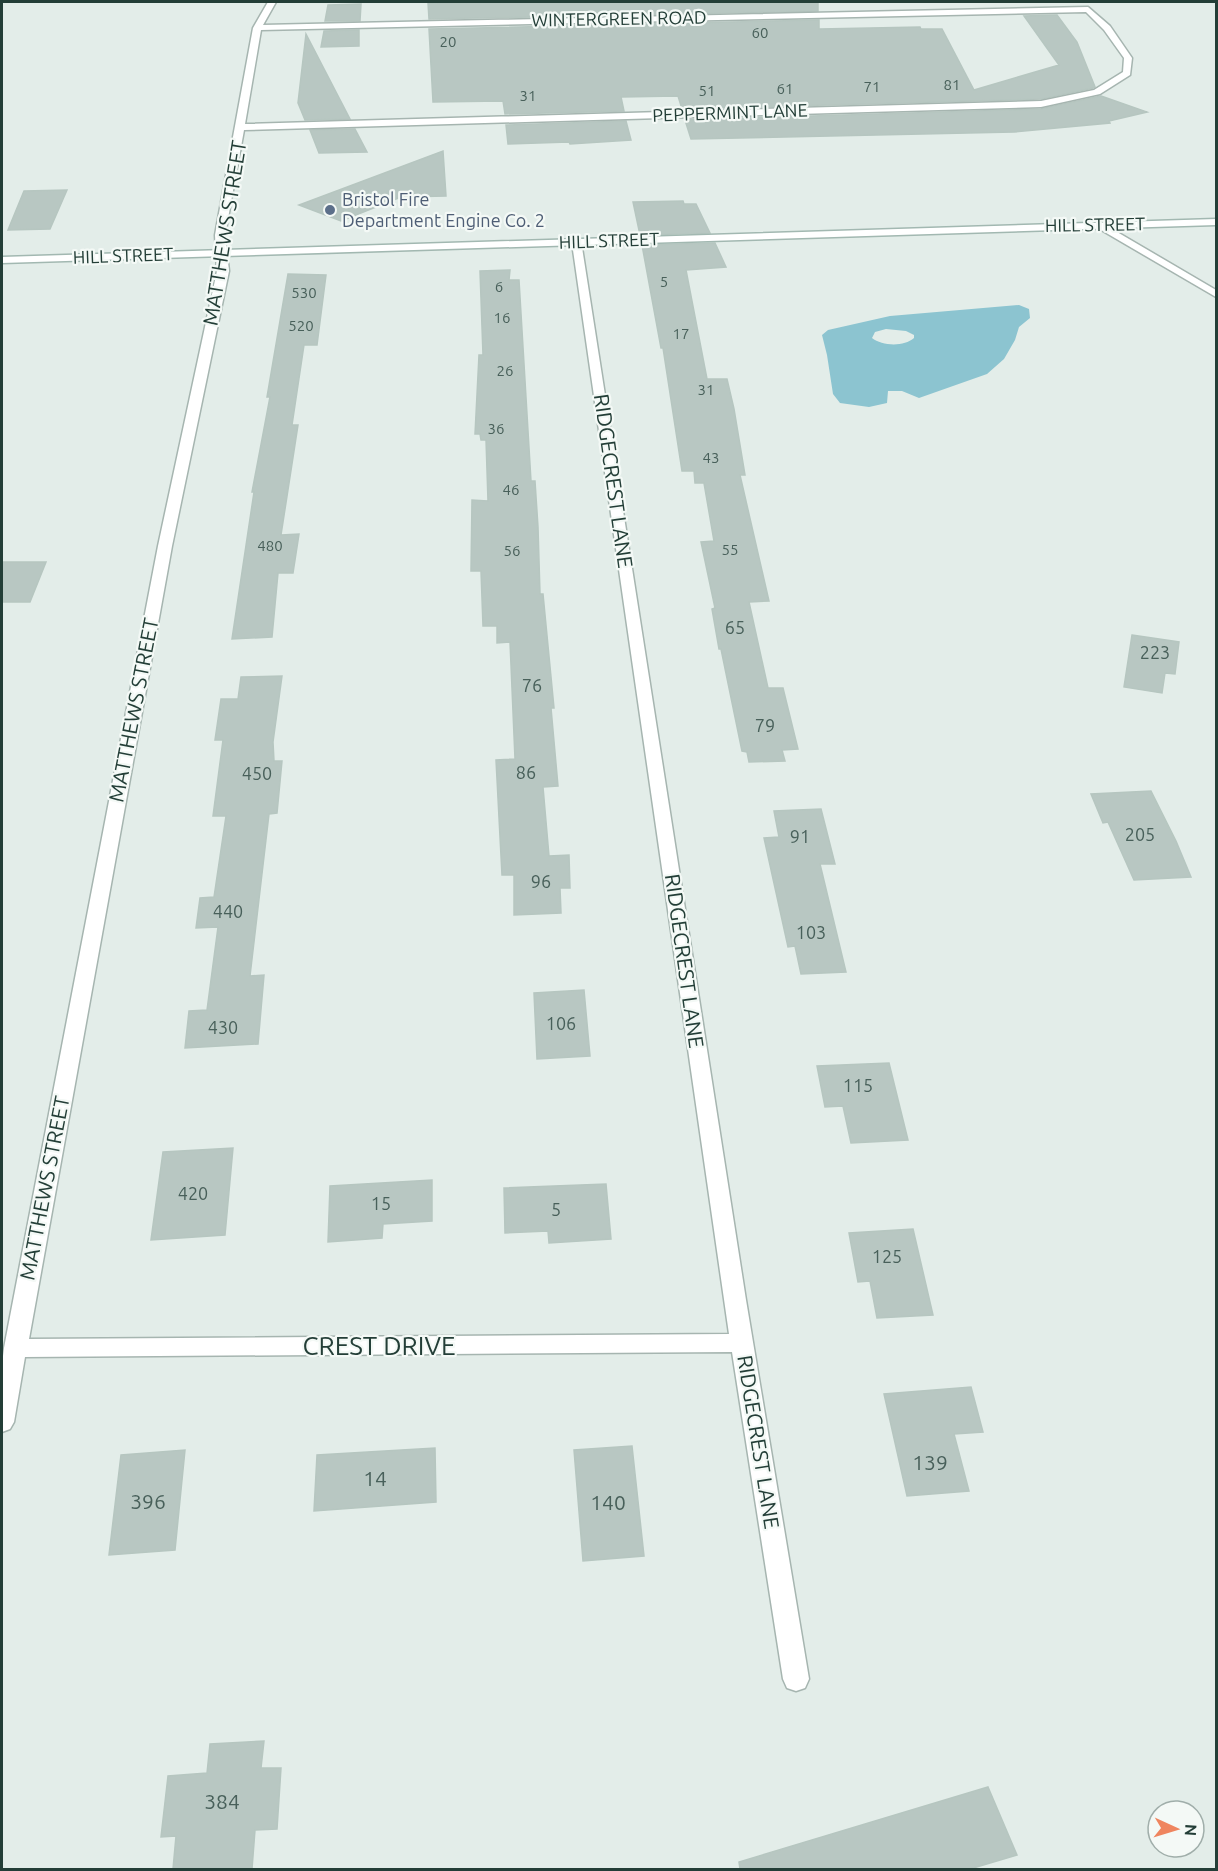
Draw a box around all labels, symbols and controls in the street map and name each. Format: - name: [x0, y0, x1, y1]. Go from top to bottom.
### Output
- street label: WINTERGREEN ROAD: [531, 6, 707, 30]
- house number: 60: [752, 24, 768, 41]
- house number: 20: [440, 33, 456, 50]
- house number: 81: [944, 76, 960, 93]
- house number: 71: [864, 78, 880, 95]
- house number: 61: [777, 80, 793, 97]
- house number: 51: [699, 82, 715, 99]
- house number: 31: [520, 87, 536, 104]
- street label: PEPPERMINT LANE: [652, 99, 808, 125]
- street label: MATTHEWS STREET: [198, 138, 251, 327]
- place label: Bristol Fire Department Engine Co. 2: [342, 189, 545, 230]
- marker: Bristol Fire Department Engine Co. 2: [323, 203, 337, 217]
- street label: HILL STREET: [1045, 213, 1145, 235]
- street label: HILL STREET: [558, 228, 660, 252]
- street label: HILL STREET: [72, 243, 174, 267]
- house number: 5: [660, 273, 668, 290]
- house number: 6: [495, 278, 503, 295]
- house number: 530: [291, 284, 317, 301]
- house number: 16: [494, 309, 510, 326]
- house number: 520: [288, 317, 314, 334]
- house number: 17: [673, 325, 689, 342]
- house number: 26: [497, 362, 513, 379]
- house number: 31: [698, 381, 714, 398]
- street label: RIDGECREST LANE: [590, 392, 638, 569]
- house number: 36: [488, 420, 504, 437]
- house number: 43: [703, 449, 719, 466]
- house number: 46: [503, 481, 519, 498]
- house number: 480: [257, 537, 283, 554]
- house number: 55: [722, 541, 738, 558]
- house number: 56: [504, 542, 520, 559]
- street label: MATTHEWS STREET: [103, 615, 163, 804]
- house number: 65: [725, 617, 745, 637]
- house number: 223: [1140, 642, 1170, 662]
- house number: 76: [522, 675, 542, 695]
- house number: 79: [755, 715, 775, 735]
- house number: 86: [516, 762, 536, 782]
- house number: 450: [242, 763, 272, 783]
- house number: 205: [1125, 824, 1155, 844]
- house number: 91: [790, 826, 810, 846]
- house number: 96: [531, 871, 551, 891]
- street label: RIDGECREST LANE: [661, 872, 709, 1049]
- house number: 440: [213, 901, 243, 921]
- house number: 103: [796, 922, 826, 942]
- house number: 106: [546, 1013, 576, 1033]
- house number: 430: [208, 1017, 238, 1037]
- house number: 115: [843, 1075, 873, 1095]
- street label: MATTHEWS STREET: [14, 1093, 74, 1282]
- house number: 420: [178, 1183, 208, 1203]
- house number: 15: [371, 1193, 391, 1213]
- house number: 5: [551, 1199, 561, 1219]
- house number: 125: [872, 1246, 902, 1266]
- street label: CREST DRIVE: [302, 1331, 456, 1360]
- street label: RIDGECREST LANE: [733, 1353, 785, 1530]
- house number: 139: [912, 1450, 948, 1474]
- house number: 14: [363, 1466, 387, 1490]
- house number: 396: [130, 1489, 166, 1513]
- house number: 140: [590, 1490, 626, 1514]
- house number: 384: [204, 1789, 240, 1813]
- north arrow: [1146, 1799, 1206, 1859]
- text: N: [1182, 1823, 1200, 1837]

